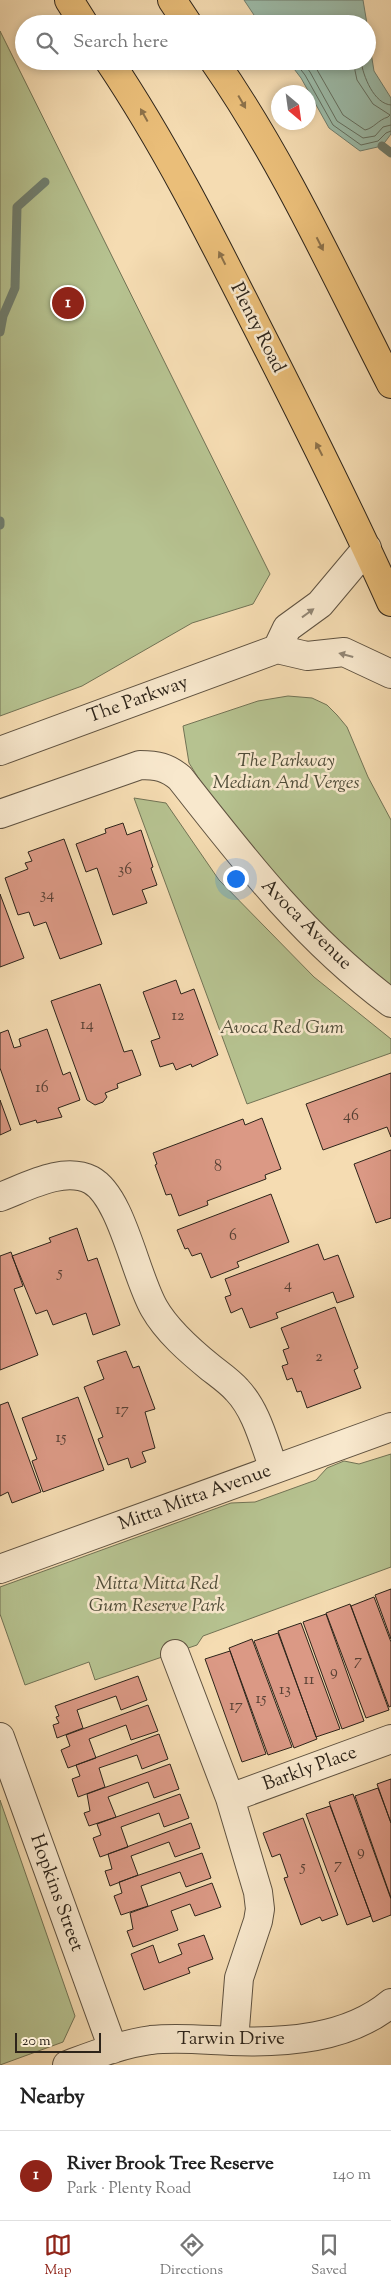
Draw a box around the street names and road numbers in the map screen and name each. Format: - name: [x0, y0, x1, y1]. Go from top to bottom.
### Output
- street label: Plenty Road: [223, 278, 291, 378]
- street label: The Parkway: [84, 669, 193, 731]
- street label: Avoca Avenue: [254, 873, 358, 977]
- street label: Mitta Mitta Avenue: [115, 1458, 275, 1538]
- street label: Barkly Place: [259, 1739, 361, 1799]
- street label: Hopkins Street: [22, 1830, 90, 1956]
- street label: Tarwin Drive: [177, 2026, 285, 2053]

